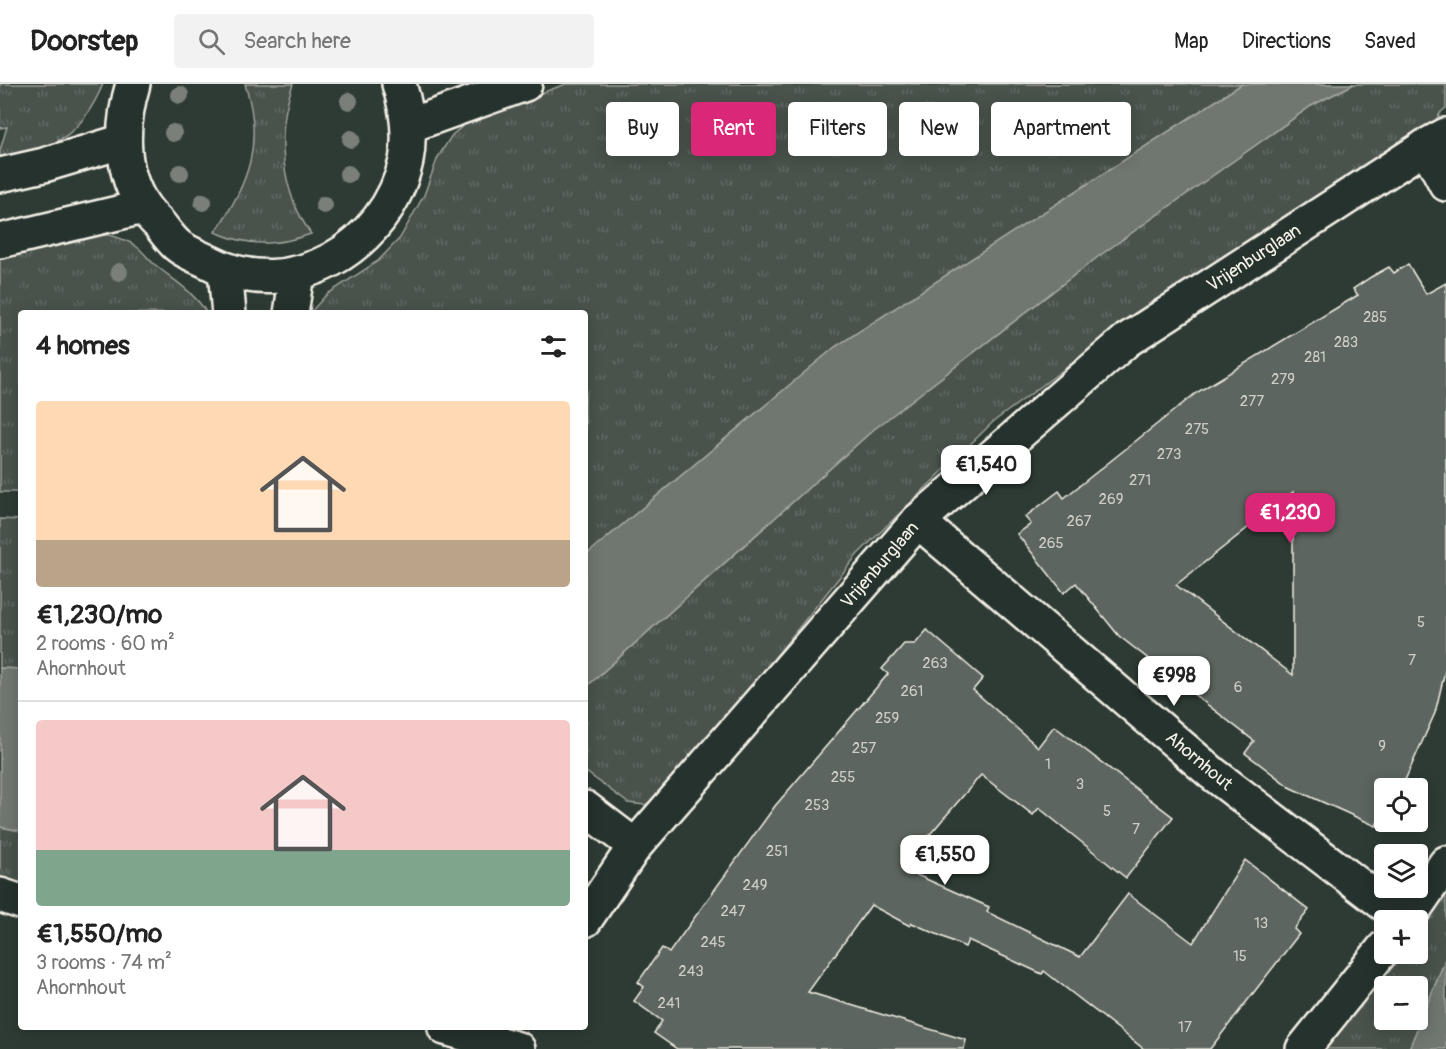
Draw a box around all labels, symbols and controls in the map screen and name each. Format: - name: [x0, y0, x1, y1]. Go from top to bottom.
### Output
- search box: [174, 14, 594, 68]
- text: Doorstep: [30, 24, 138, 59]
- icon: search: [195, 25, 228, 58]
- text: Search here: [243, 27, 351, 55]
- text: Map: [1174, 28, 1209, 55]
- text: Directions: [1242, 28, 1331, 55]
- text: Saved: [1364, 28, 1416, 55]
- chip: Buy: [606, 102, 679, 156]
- chip: Rent: [691, 102, 776, 156]
- chip: Filters: [788, 102, 887, 156]
- chip: New: [899, 102, 979, 156]
- chip: Apartment: [991, 102, 1131, 156]
- street label: Vrijenburglaan: [1203, 219, 1305, 297]
- house number: 285: [1363, 308, 1387, 327]
- text: 4 homes: [36, 330, 130, 362]
- icon: filters: [537, 330, 570, 363]
- house number: 283: [1334, 333, 1358, 352]
- house number: 281: [1304, 348, 1326, 367]
- house number: 279: [1271, 370, 1295, 389]
- house number: 277: [1240, 392, 1264, 411]
- house number: 275: [1185, 420, 1209, 439]
- icon: home: [249, 440, 357, 548]
- pin: €1,540: [937, 445, 1035, 496]
- house number: 273: [1157, 445, 1181, 464]
- text: €1,540: [955, 452, 1017, 477]
- house number: 271: [1129, 471, 1151, 490]
- house number: 269: [1099, 490, 1123, 509]
- pin: €1,230: [1241, 493, 1339, 544]
- text: €1,230: [1259, 500, 1321, 525]
- house number: 267: [1067, 512, 1092, 531]
- street label: Vrijenburglaan: [836, 517, 924, 613]
- house number: 265: [1038, 534, 1064, 553]
- text: €1,230/mo: [36, 599, 162, 631]
- house number: 5: [1417, 613, 1425, 632]
- text: 2 rooms · 60 m²: [36, 631, 175, 656]
- house number: 7: [1408, 651, 1416, 670]
- house number: 263: [922, 654, 948, 673]
- text: Ahornhout: [36, 656, 126, 681]
- pin: €998: [1138, 656, 1210, 707]
- text: €998: [1152, 663, 1196, 688]
- house number: 6: [1234, 678, 1242, 697]
- house number: 261: [901, 682, 923, 701]
- house number: 259: [875, 709, 899, 728]
- street label: Ahornhout: [1161, 726, 1238, 796]
- house number: 9: [1378, 737, 1386, 756]
- house number: 257: [852, 739, 876, 758]
- house number: 1: [1045, 755, 1051, 774]
- icon: home: [249, 759, 357, 867]
- house number: 255: [831, 768, 855, 787]
- house number: 3: [1076, 775, 1084, 794]
- map controls: [1374, 778, 1428, 1030]
- button: locate: [1374, 778, 1428, 832]
- house number: 253: [805, 796, 829, 815]
- house number: 5: [1103, 802, 1111, 821]
- house number: 7: [1132, 820, 1140, 839]
- pin: €1,550: [896, 835, 994, 886]
- house number: 251: [766, 842, 788, 861]
- text: €1,550: [914, 842, 976, 867]
- button: layers: [1374, 844, 1428, 898]
- house number: 249: [743, 876, 767, 895]
- house number: 247: [720, 902, 746, 921]
- button: +: [1374, 910, 1428, 964]
- house number: 13: [1254, 914, 1268, 933]
- text: €1,550/mo: [36, 918, 162, 950]
- house number: 245: [700, 933, 726, 952]
- house number: 15: [1233, 947, 1247, 966]
- text: 3 rooms · 74 m²: [36, 950, 172, 975]
- house number: 243: [678, 962, 704, 981]
- text: Ahornhout: [36, 975, 126, 1000]
- button: −: [1374, 976, 1428, 1030]
- house number: 241: [658, 994, 680, 1013]
- house number: 17: [1178, 1018, 1192, 1037]

